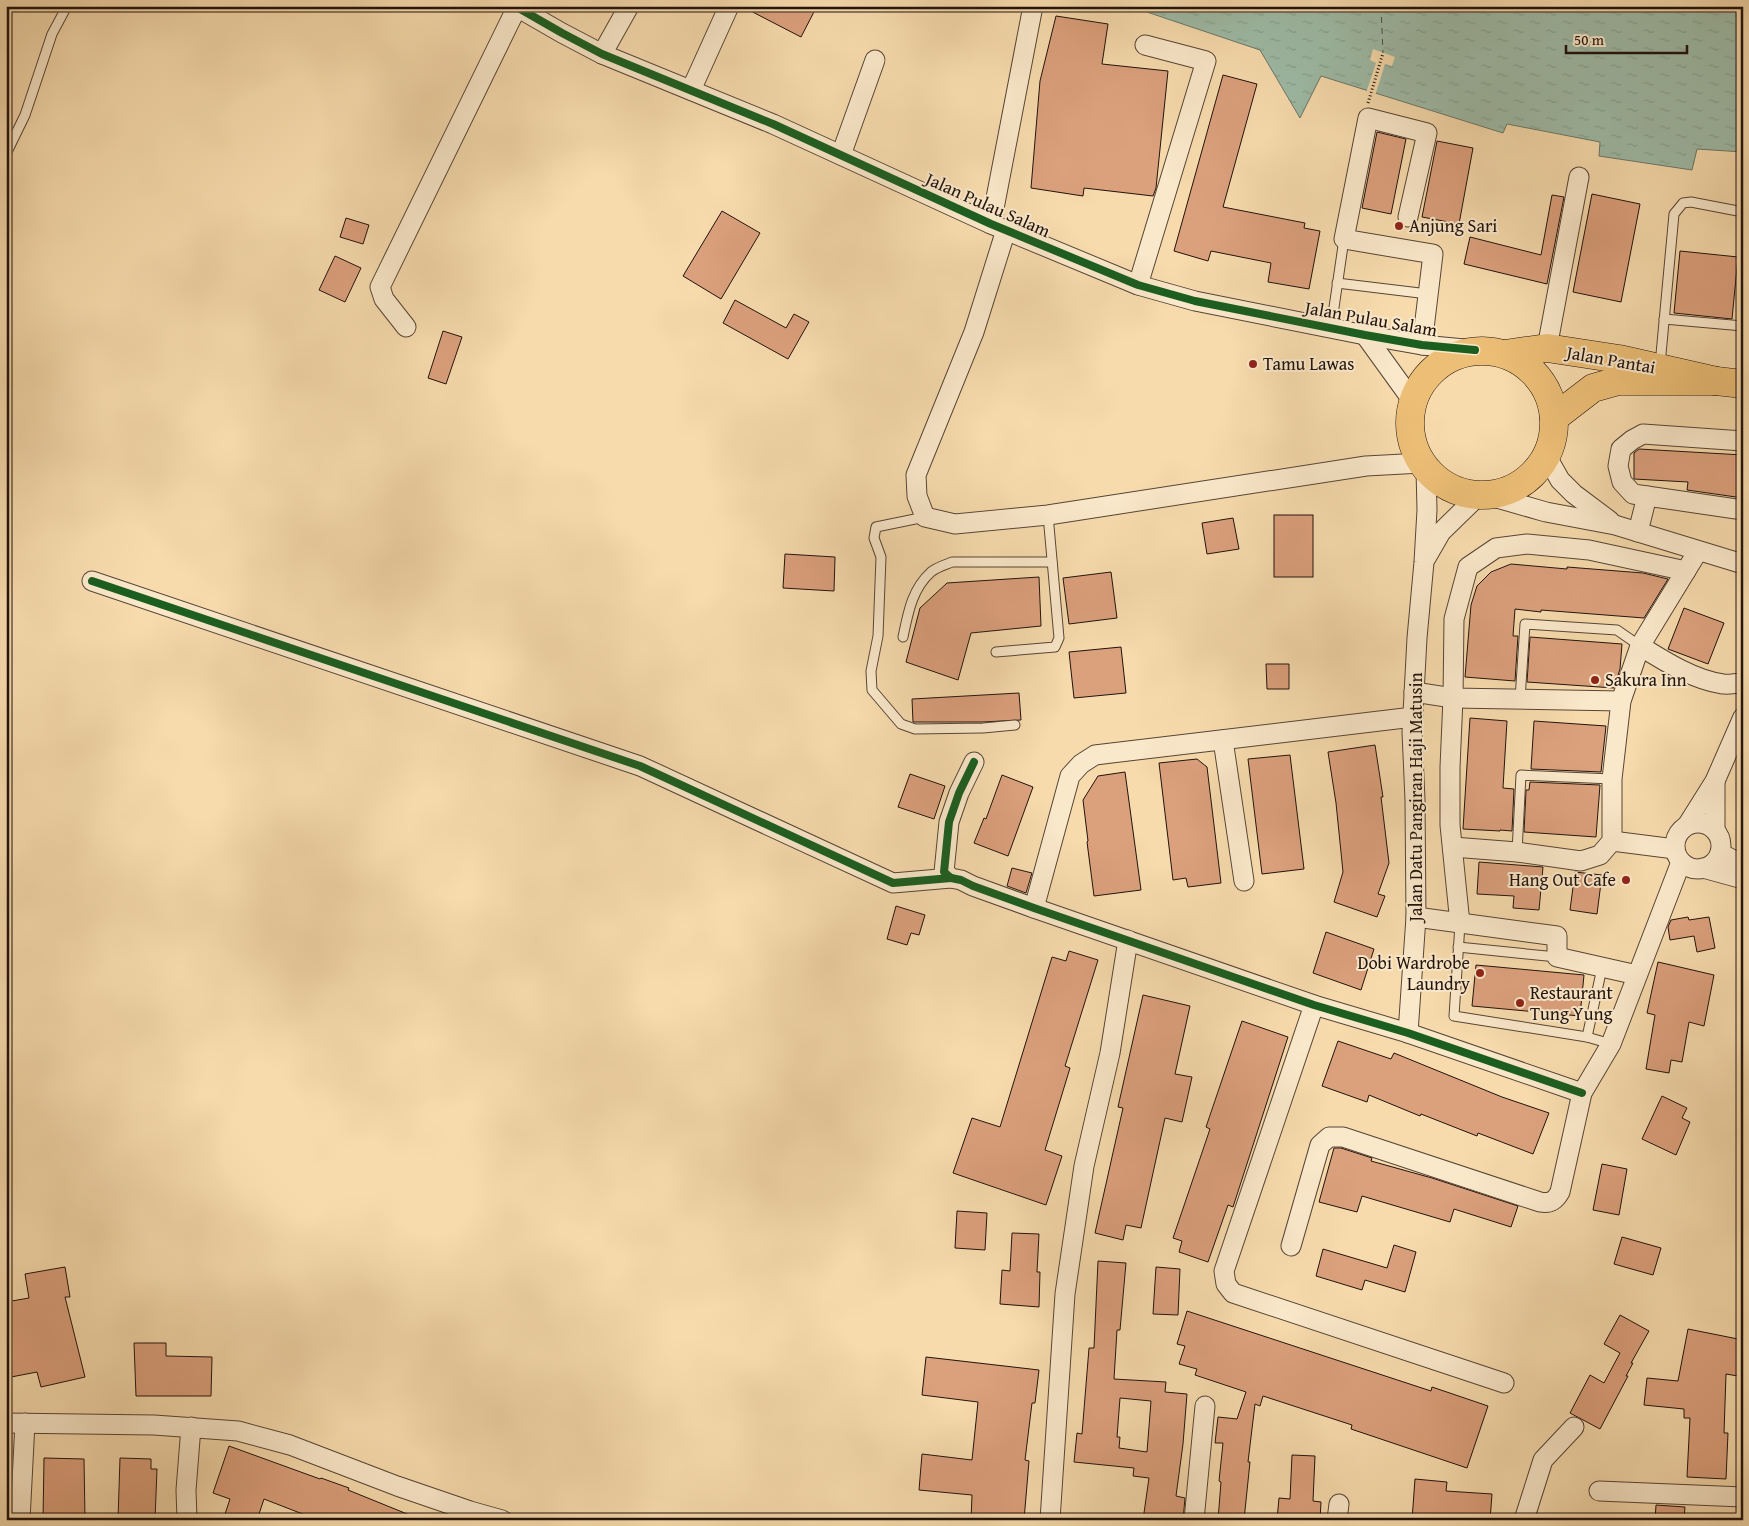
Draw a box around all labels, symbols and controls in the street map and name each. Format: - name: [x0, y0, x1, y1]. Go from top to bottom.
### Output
- scale bar: [1566, 22, 1688, 54]
- text: 50 m: [1574, 29, 1605, 50]
- street label: Jalan Pulau Salam: [920, 164, 1055, 244]
- place label: Anjung Sari: [1409, 212, 1497, 239]
- marker: Anjung Sari: [1393, 220, 1405, 232]
- street label: Jalan Pulau Salam: [1301, 293, 1440, 343]
- street label: Jalan Pantai: [1562, 338, 1658, 381]
- place label: Tamu Lawas: [1263, 350, 1354, 377]
- marker: Tamu Lawas: [1247, 358, 1259, 370]
- place label: Sakura Inn: [1605, 666, 1687, 693]
- street label: Jalan Datu Pangiran Haji Matusin: [1402, 672, 1429, 924]
- marker: Sakura Inn: [1589, 674, 1601, 686]
- place label: Hang Out Cafe: [1509, 866, 1616, 893]
- marker: Hang Out Cafe: [1620, 874, 1632, 886]
- place label: Dobi Wardrobe Laundry: [1358, 949, 1470, 997]
- marker: Dobi Wardrobe Laundry: [1474, 967, 1486, 979]
- place label: Restaurant Tung Yung: [1530, 979, 1613, 1027]
- marker: Restaurant Tung Yung: [1514, 997, 1526, 1009]

